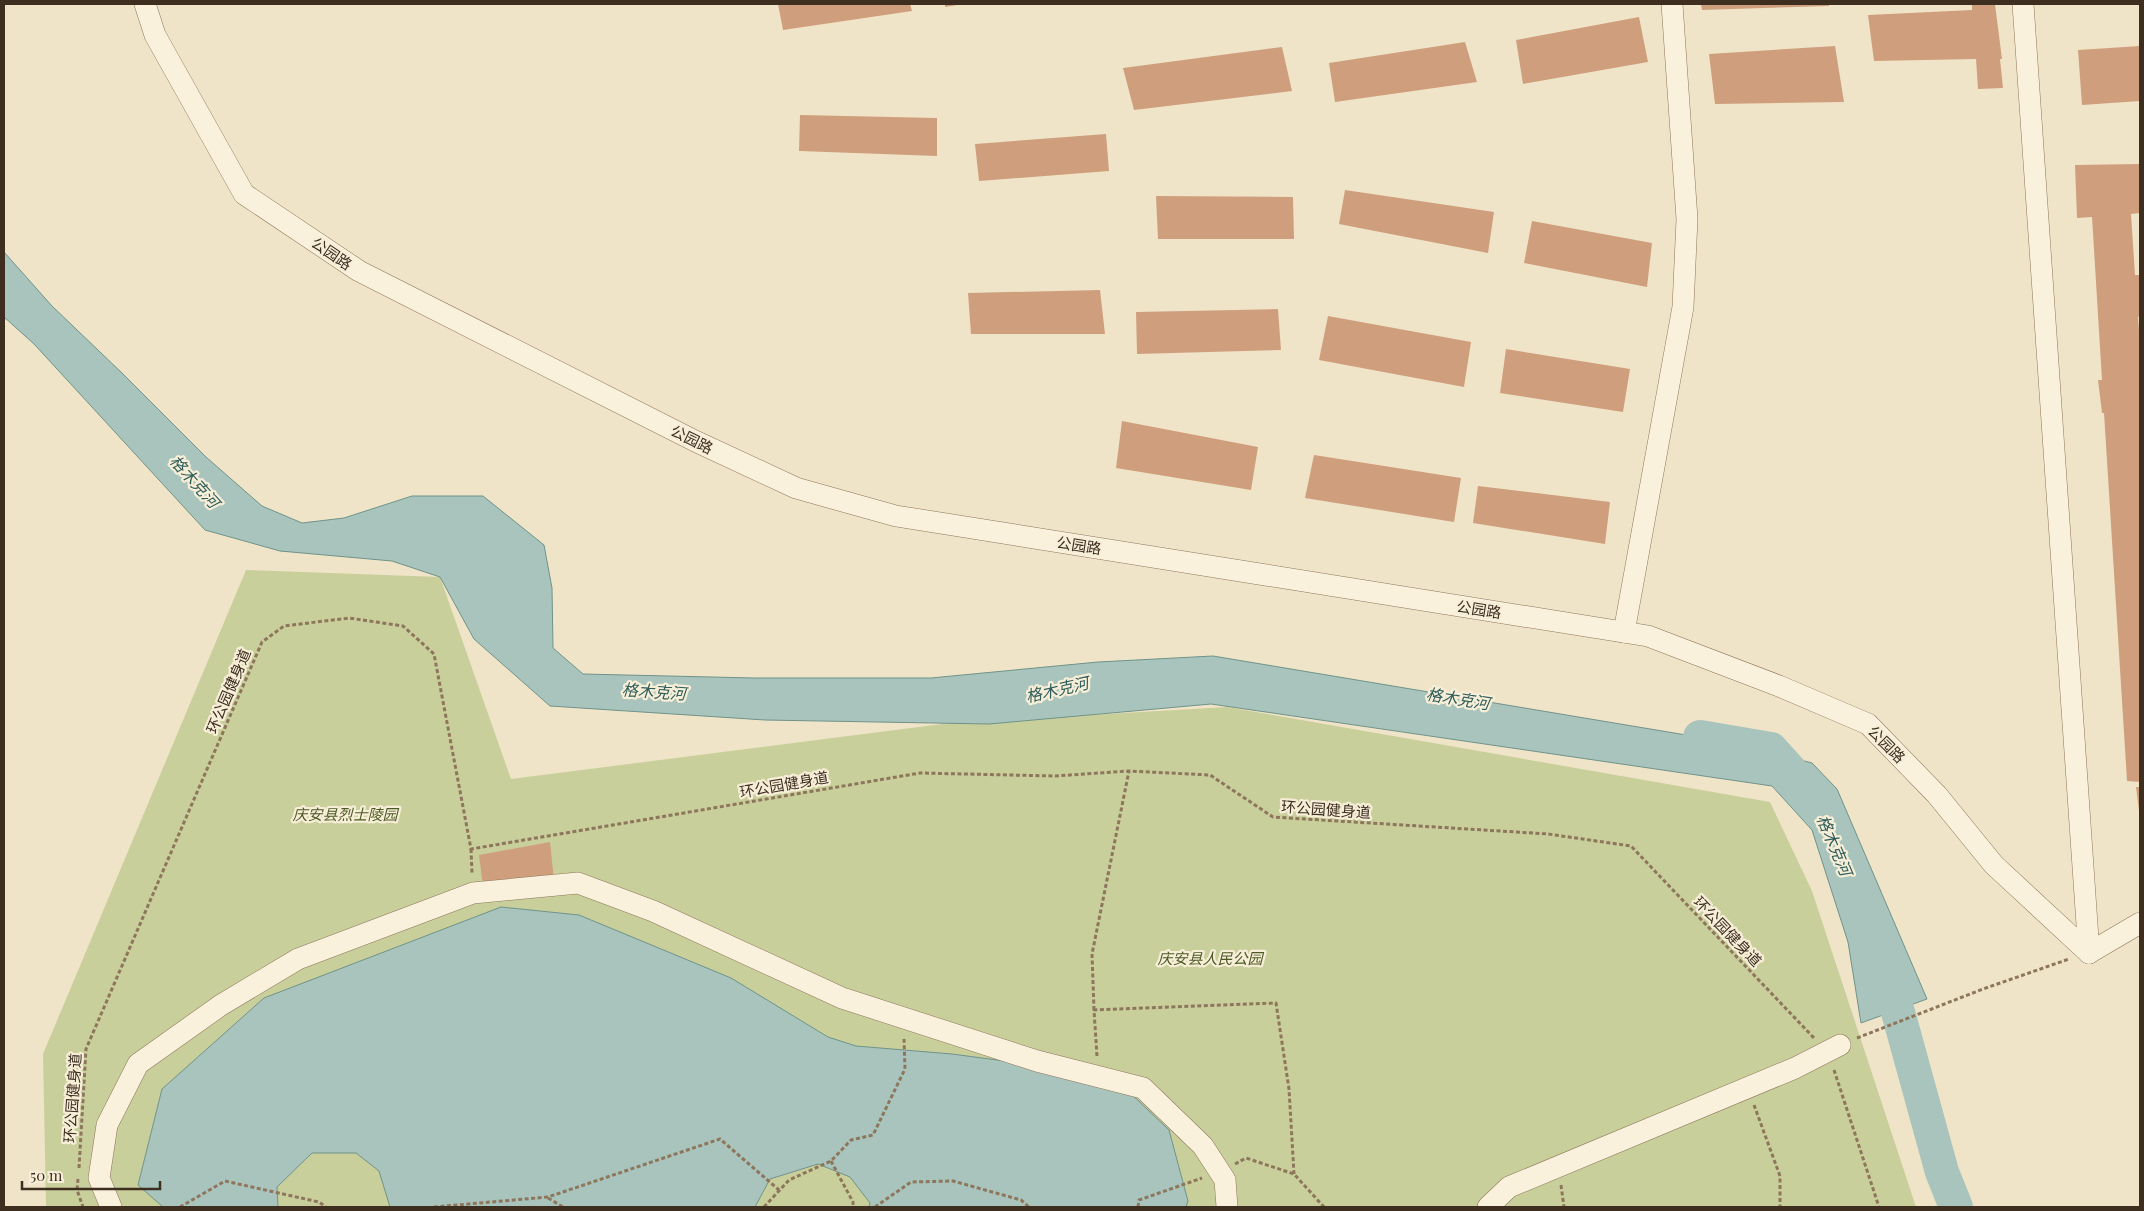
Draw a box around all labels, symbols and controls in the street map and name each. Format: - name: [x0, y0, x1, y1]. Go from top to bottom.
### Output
- street label: 公园路: [308, 232, 356, 274]
- street label: 公园路: [667, 420, 717, 458]
- water label: 格木克河: [166, 450, 226, 514]
- street label: 公园路: [1055, 532, 1103, 558]
- street label: 公园路: [1455, 596, 1503, 622]
- street label: 环公园健身道: [201, 646, 255, 736]
- water label: 格木克河: [1023, 671, 1093, 706]
- water label: 格木克河: [621, 678, 690, 704]
- water label: 格木克河: [1425, 683, 1494, 714]
- street label: 公园路: [1864, 721, 1910, 767]
- street label: 环公园健身道: [738, 766, 830, 802]
- street label: 环公园健身道: [1280, 796, 1372, 822]
- park label: 庆安县烈士陵园: [292, 804, 399, 824]
- water label: 格木克河: [1813, 811, 1858, 881]
- street label: 环公园健身道: [1690, 892, 1766, 970]
- park label: 庆安县人民公园: [1157, 948, 1264, 968]
- street label: 环公园健身道: [59, 1052, 85, 1144]
- scale bar: [22, 1158, 160, 1190]
- text: 50 m: [30, 1165, 63, 1185]

